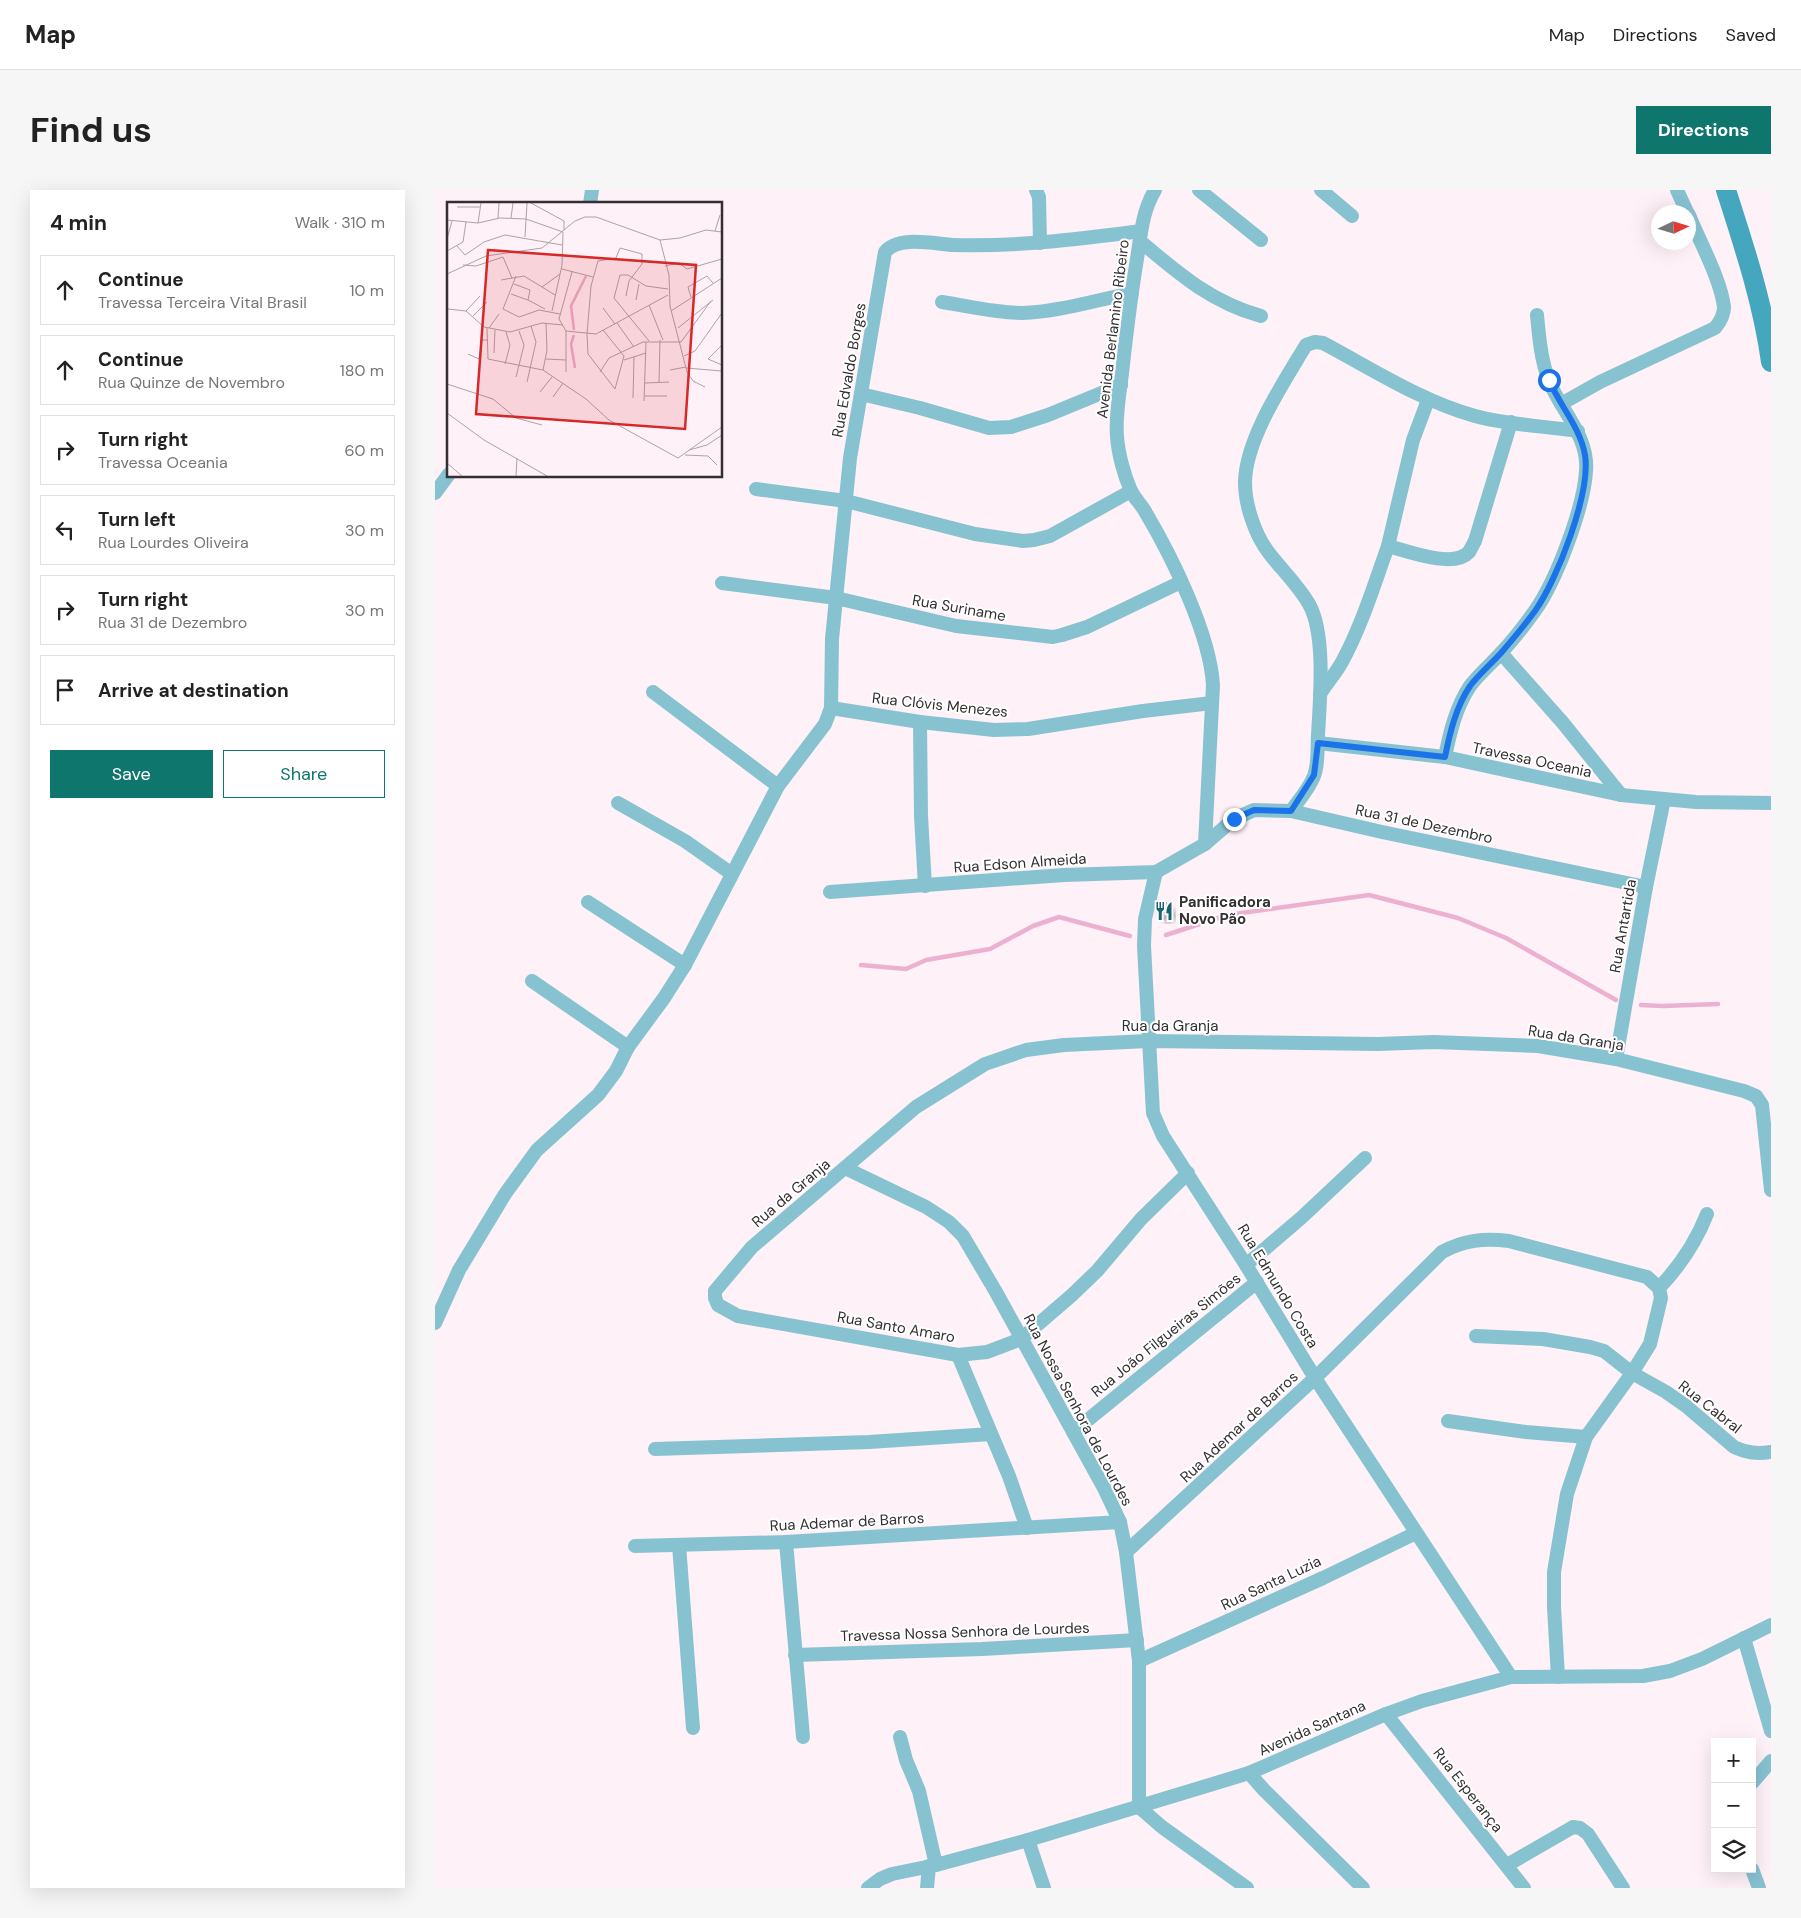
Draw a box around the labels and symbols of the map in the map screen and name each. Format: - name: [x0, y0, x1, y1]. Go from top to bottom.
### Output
- inset map: [447, 202, 723, 478]
- north arrow: [1651, 205, 1696, 250]
- street label: Avenida Berlamino Ribeiro: [1092, 238, 1134, 420]
- street label: Rua Edvaldo Borges: [827, 301, 871, 439]
- route start: [1538, 369, 1561, 392]
- street label: Rua Suriname: [911, 590, 1007, 626]
- street label: Rua Clóvis Menezes: [871, 688, 1009, 722]
- street label: Travessa Oceania: [1470, 738, 1594, 782]
- street label: Rua 31 de Dezembro: [1353, 800, 1495, 848]
- route end: [1223, 808, 1246, 831]
- street label: Rua Edson Almeida: [953, 848, 1087, 878]
- street label: Rua Antartida: [1605, 878, 1641, 974]
- place label: Panificadora Novo Pão: [1179, 892, 1271, 929]
- restaurant icon: Panificadora Novo Pão: [1153, 900, 1175, 922]
- street label: Rua da Granja: [1122, 1016, 1218, 1036]
- street label: Rua da Granja: [1527, 1021, 1625, 1055]
- street label: Rua da Granja: [748, 1154, 834, 1232]
- street label: Rua Edmundo Costa: [1233, 1220, 1323, 1352]
- street label: Rua João Filgueiras Simões: [1087, 1268, 1245, 1402]
- street label: Rua Santo Amaro: [836, 1307, 957, 1347]
- street label: Rua Nossa Senhora de Lourdes: [1019, 1310, 1137, 1510]
- street label: Rua Ademar de Barros: [1176, 1367, 1302, 1487]
- street label: Rua Cabral: [1674, 1376, 1746, 1438]
- street label: Rua Ademar de Barros: [769, 1508, 925, 1536]
- street label: Rua Santa Luzia: [1218, 1551, 1324, 1615]
- street label: Travessa Nossa Senhora de Lourdes: [840, 1618, 1090, 1646]
- street label: Avenida Santana: [1255, 1695, 1369, 1761]
- street label: Rua Esperança: [1429, 1743, 1507, 1837]

